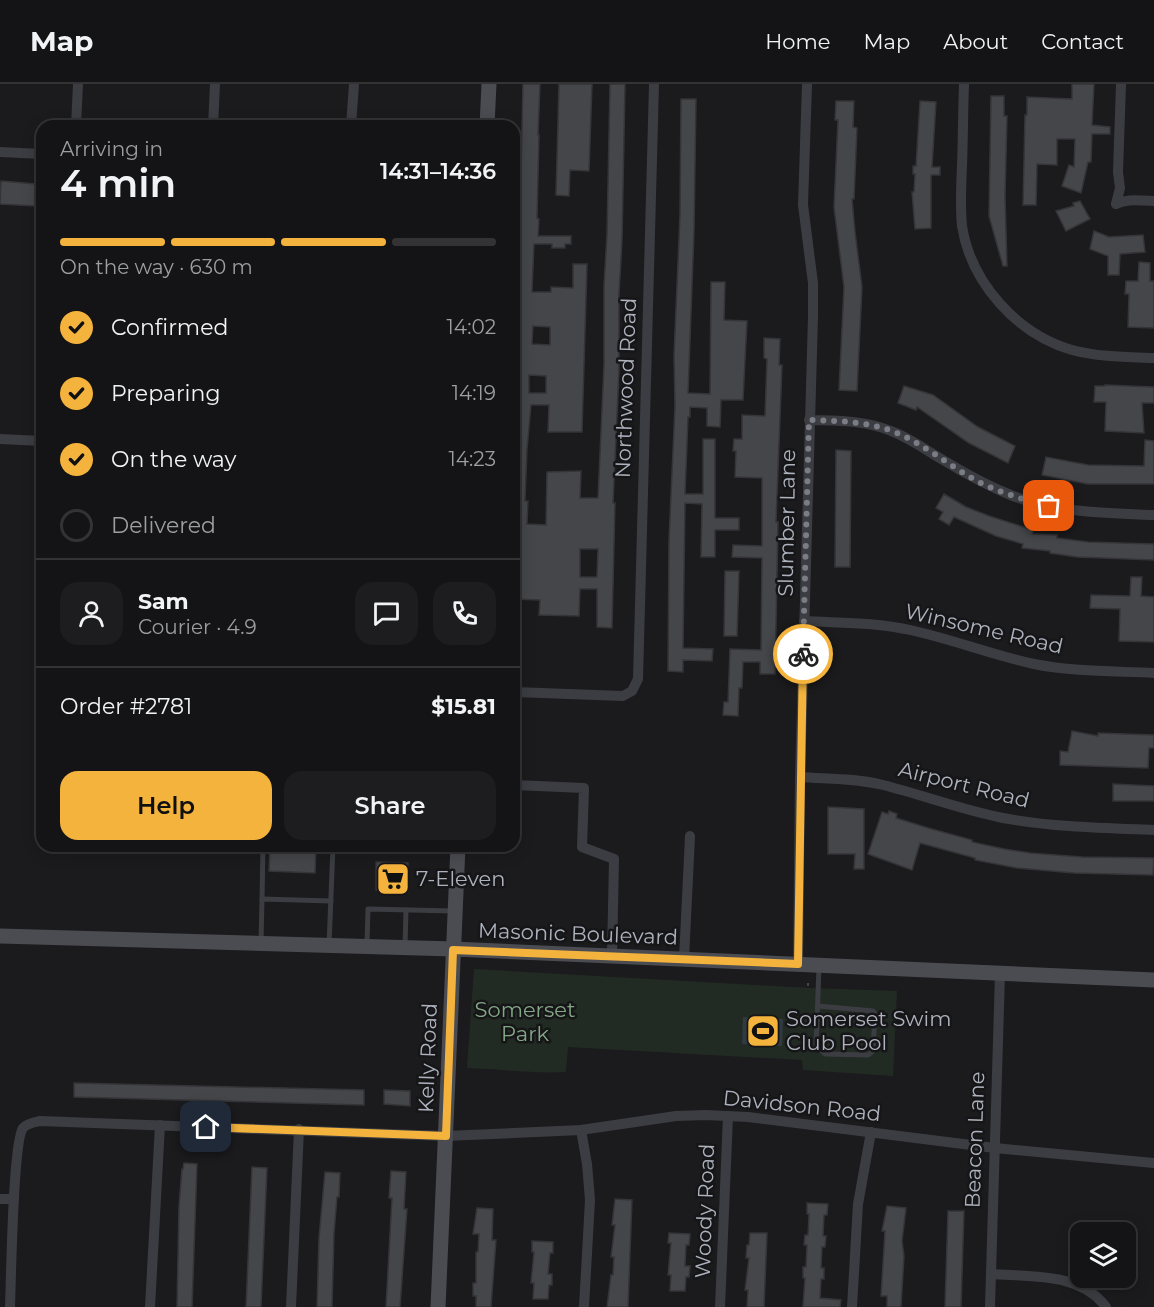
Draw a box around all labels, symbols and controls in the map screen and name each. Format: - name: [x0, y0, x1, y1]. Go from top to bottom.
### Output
- text: Map: [30, 24, 93, 58]
- text: Home: [765, 29, 830, 54]
- text: Map: [863, 29, 910, 54]
- text: About: [943, 29, 1008, 54]
- text: Contact: [1041, 29, 1124, 54]
- text: Arriving in: [60, 137, 163, 161]
- text: 14:31–14:36: [380, 158, 496, 185]
- text: 4 min: [60, 159, 176, 207]
- text: On the way · 630 m: [60, 255, 253, 279]
- street label: Northwood Road: [610, 297, 641, 479]
- icon: check: [60, 311, 93, 344]
- text: Confirmed: [111, 314, 228, 341]
- text: 14:02: [447, 315, 496, 339]
- icon: check: [60, 377, 93, 410]
- text: Preparing: [111, 380, 220, 407]
- text: 14:19: [452, 381, 496, 405]
- icon: check: [60, 443, 93, 476]
- text: On the way: [111, 446, 236, 473]
- text: 14:23: [449, 447, 496, 471]
- street label: Slumber Lane: [773, 449, 800, 597]
- pin: [1023, 480, 1074, 531]
- icon: bag: [1032, 489, 1065, 522]
- text: Delivered: [111, 512, 216, 539]
- button: person: [60, 582, 123, 645]
- button: chat: [355, 582, 418, 645]
- button: phone: [433, 582, 496, 645]
- text: Sam: [138, 588, 189, 615]
- street label: Winsome Road: [903, 598, 1066, 659]
- text: Courier · 4.9: [138, 615, 257, 639]
- courier: [773, 624, 833, 684]
- icon: bike: [787, 638, 820, 671]
- text: Order #2781: [60, 693, 192, 720]
- text: $15.81: [431, 693, 496, 720]
- street label: Airport Road: [896, 756, 1032, 813]
- button: Help: [60, 771, 272, 840]
- button: Share: [284, 771, 496, 840]
- supermarket icon: 7-Eleven: [375, 861, 411, 897]
- place label: 7-Eleven: [416, 866, 505, 891]
- street label: Masonic Boulevard: [478, 918, 678, 949]
- park label: Somerset Park: [475, 997, 575, 1046]
- street label: Kelly Road: [413, 1003, 442, 1113]
- place label: Somerset Swim Club Pool: [786, 1006, 951, 1055]
- sports icon: Somerset Swim Club Pool: [745, 1013, 781, 1049]
- street label: Beacon Lane: [960, 1071, 989, 1209]
- street label: Davidson Road: [722, 1085, 882, 1126]
- pin: [180, 1101, 231, 1152]
- icon: home: [189, 1110, 222, 1143]
- street label: Woody Road: [690, 1143, 719, 1279]
- map controls: [1070, 1222, 1136, 1288]
- button: layers: [1070, 1222, 1136, 1288]

